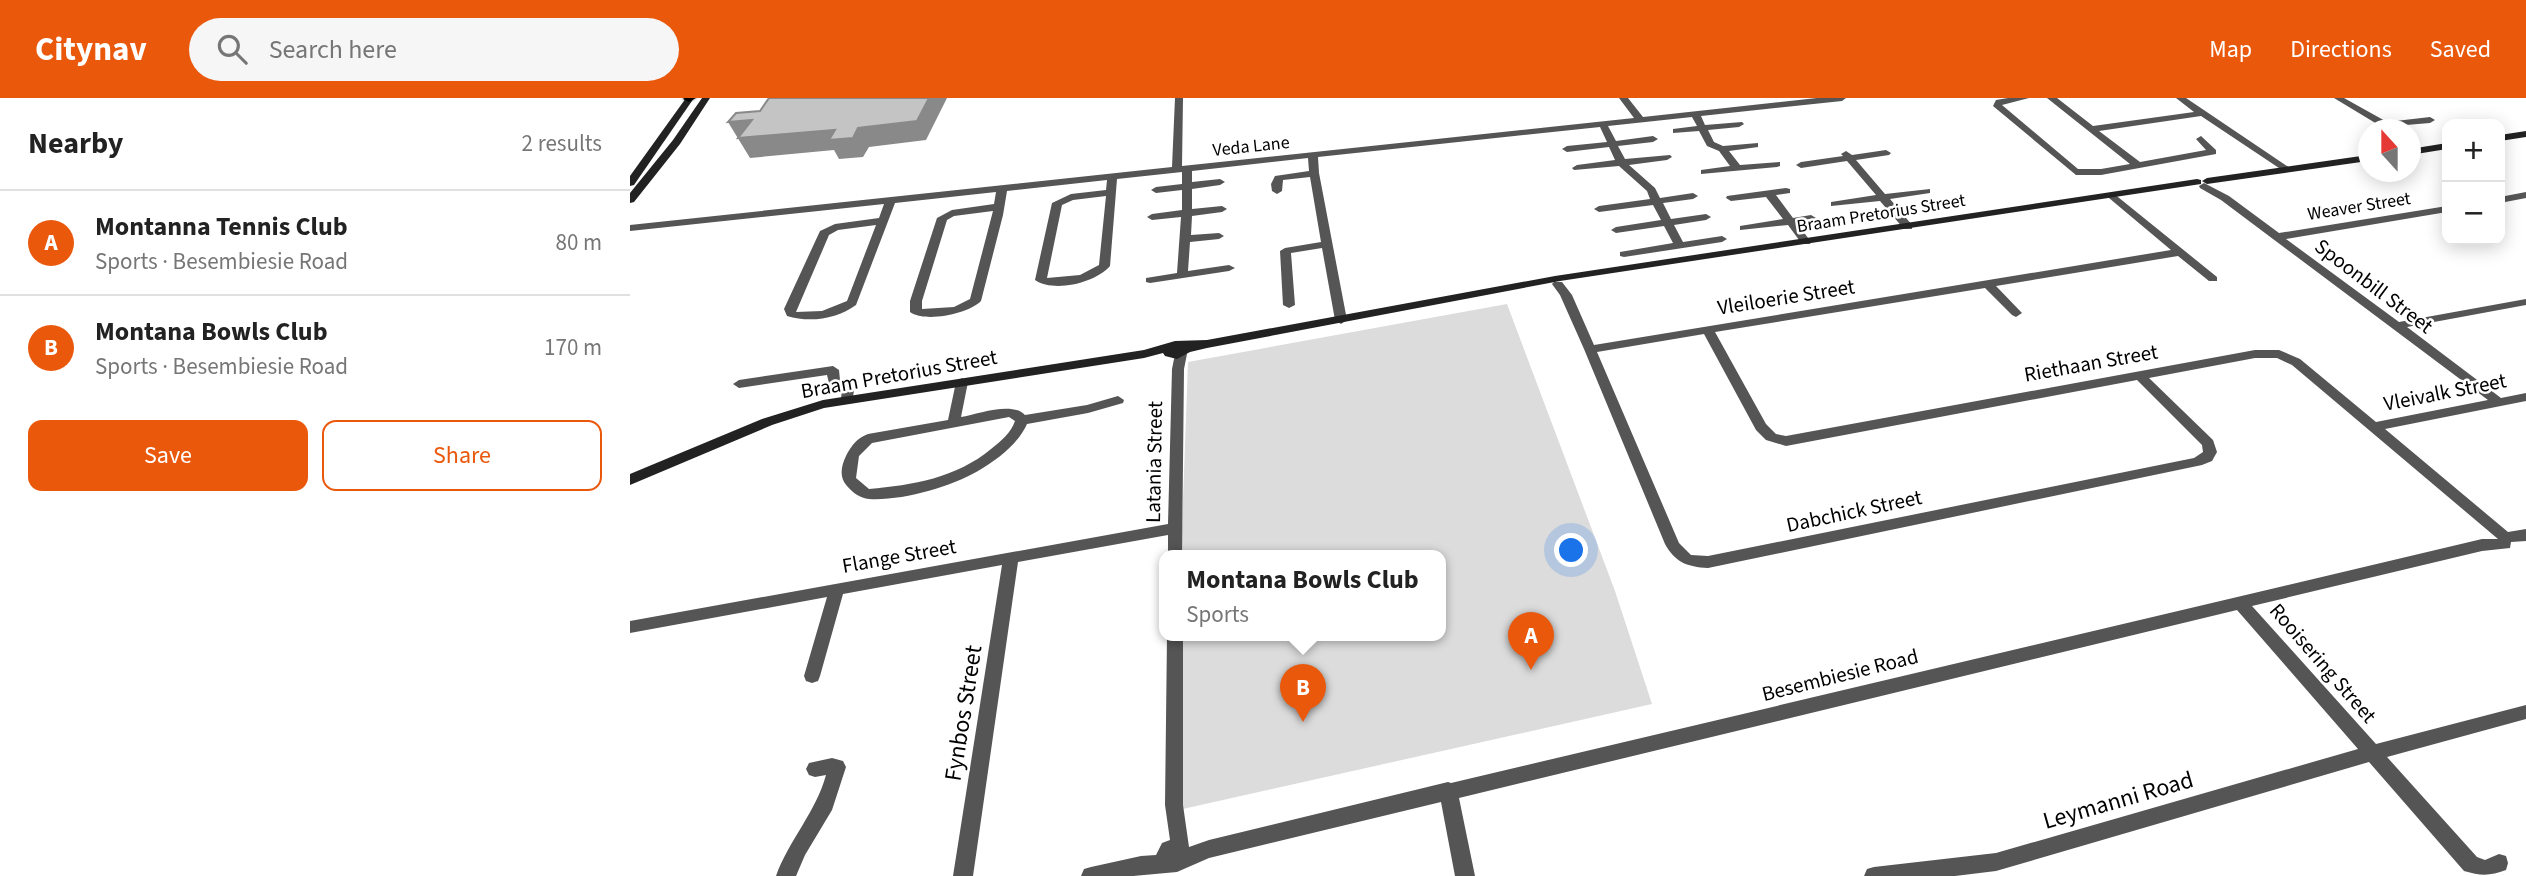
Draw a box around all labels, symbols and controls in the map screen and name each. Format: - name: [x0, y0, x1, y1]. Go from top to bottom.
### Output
- search box: [189, 18, 679, 81]
- text: Citynav: [35, 26, 147, 73]
- icon: search: [213, 30, 251, 68]
- text: Search here: [269, 31, 397, 68]
- text: Map: [2209, 32, 2252, 67]
- text: Directions: [2290, 32, 2392, 67]
- text: Saved: [2430, 32, 2491, 67]
- north arrow: [2358, 119, 2421, 182]
- map controls: [2442, 119, 2505, 245]
- button: +: [2442, 119, 2505, 182]
- text: Nearby: [28, 122, 123, 165]
- text: 2 results: [522, 127, 602, 160]
- street label: Veda Lane: [1211, 130, 1291, 163]
- button: −: [2442, 182, 2505, 245]
- street label: Weaver Street: [2306, 186, 2412, 227]
- street label: Braam Pretorius Street: [1795, 188, 1967, 239]
- text: Montanna Tennis Club: [95, 208, 348, 245]
- text: A: [44, 226, 58, 259]
- text: 80 m: [555, 226, 602, 259]
- street label: Spoonbill Street: [2309, 231, 2439, 341]
- text: Sports · Besembiesie Road: [95, 245, 348, 278]
- street label: Vleiloerie Street: [1715, 271, 1857, 323]
- text: Montana Bowls Club: [95, 313, 328, 350]
- text: B: [44, 331, 58, 364]
- text: 170 m: [544, 331, 602, 364]
- street label: Riethaan Street: [2022, 336, 2160, 390]
- street label: Braam Pretorius Street: [799, 342, 999, 406]
- text: Sports · Besembiesie Road: [95, 350, 348, 383]
- street label: Vleivalk Street: [2381, 365, 2509, 419]
- street label: Latania Street: [1138, 401, 1170, 523]
- button: Save: [28, 420, 308, 491]
- button: Share: [322, 420, 602, 491]
- street label: Dabchick Street: [1783, 482, 1925, 540]
- street label: Flange Street: [840, 531, 958, 581]
- your location: [1554, 533, 1588, 567]
- popup: [1159, 550, 1446, 641]
- text: Montana Bowls Club: [1186, 561, 1419, 598]
- street label: Rooisering Street: [2262, 596, 2384, 730]
- text: Sports: [1186, 598, 1249, 631]
- pin: A: [1508, 612, 1554, 670]
- street label: Besembiesie Road: [1759, 641, 1921, 709]
- street label: Fynbos Street: [935, 643, 991, 783]
- pin: B: [1280, 664, 1326, 722]
- street label: Leymanni Road: [2039, 762, 2197, 839]

